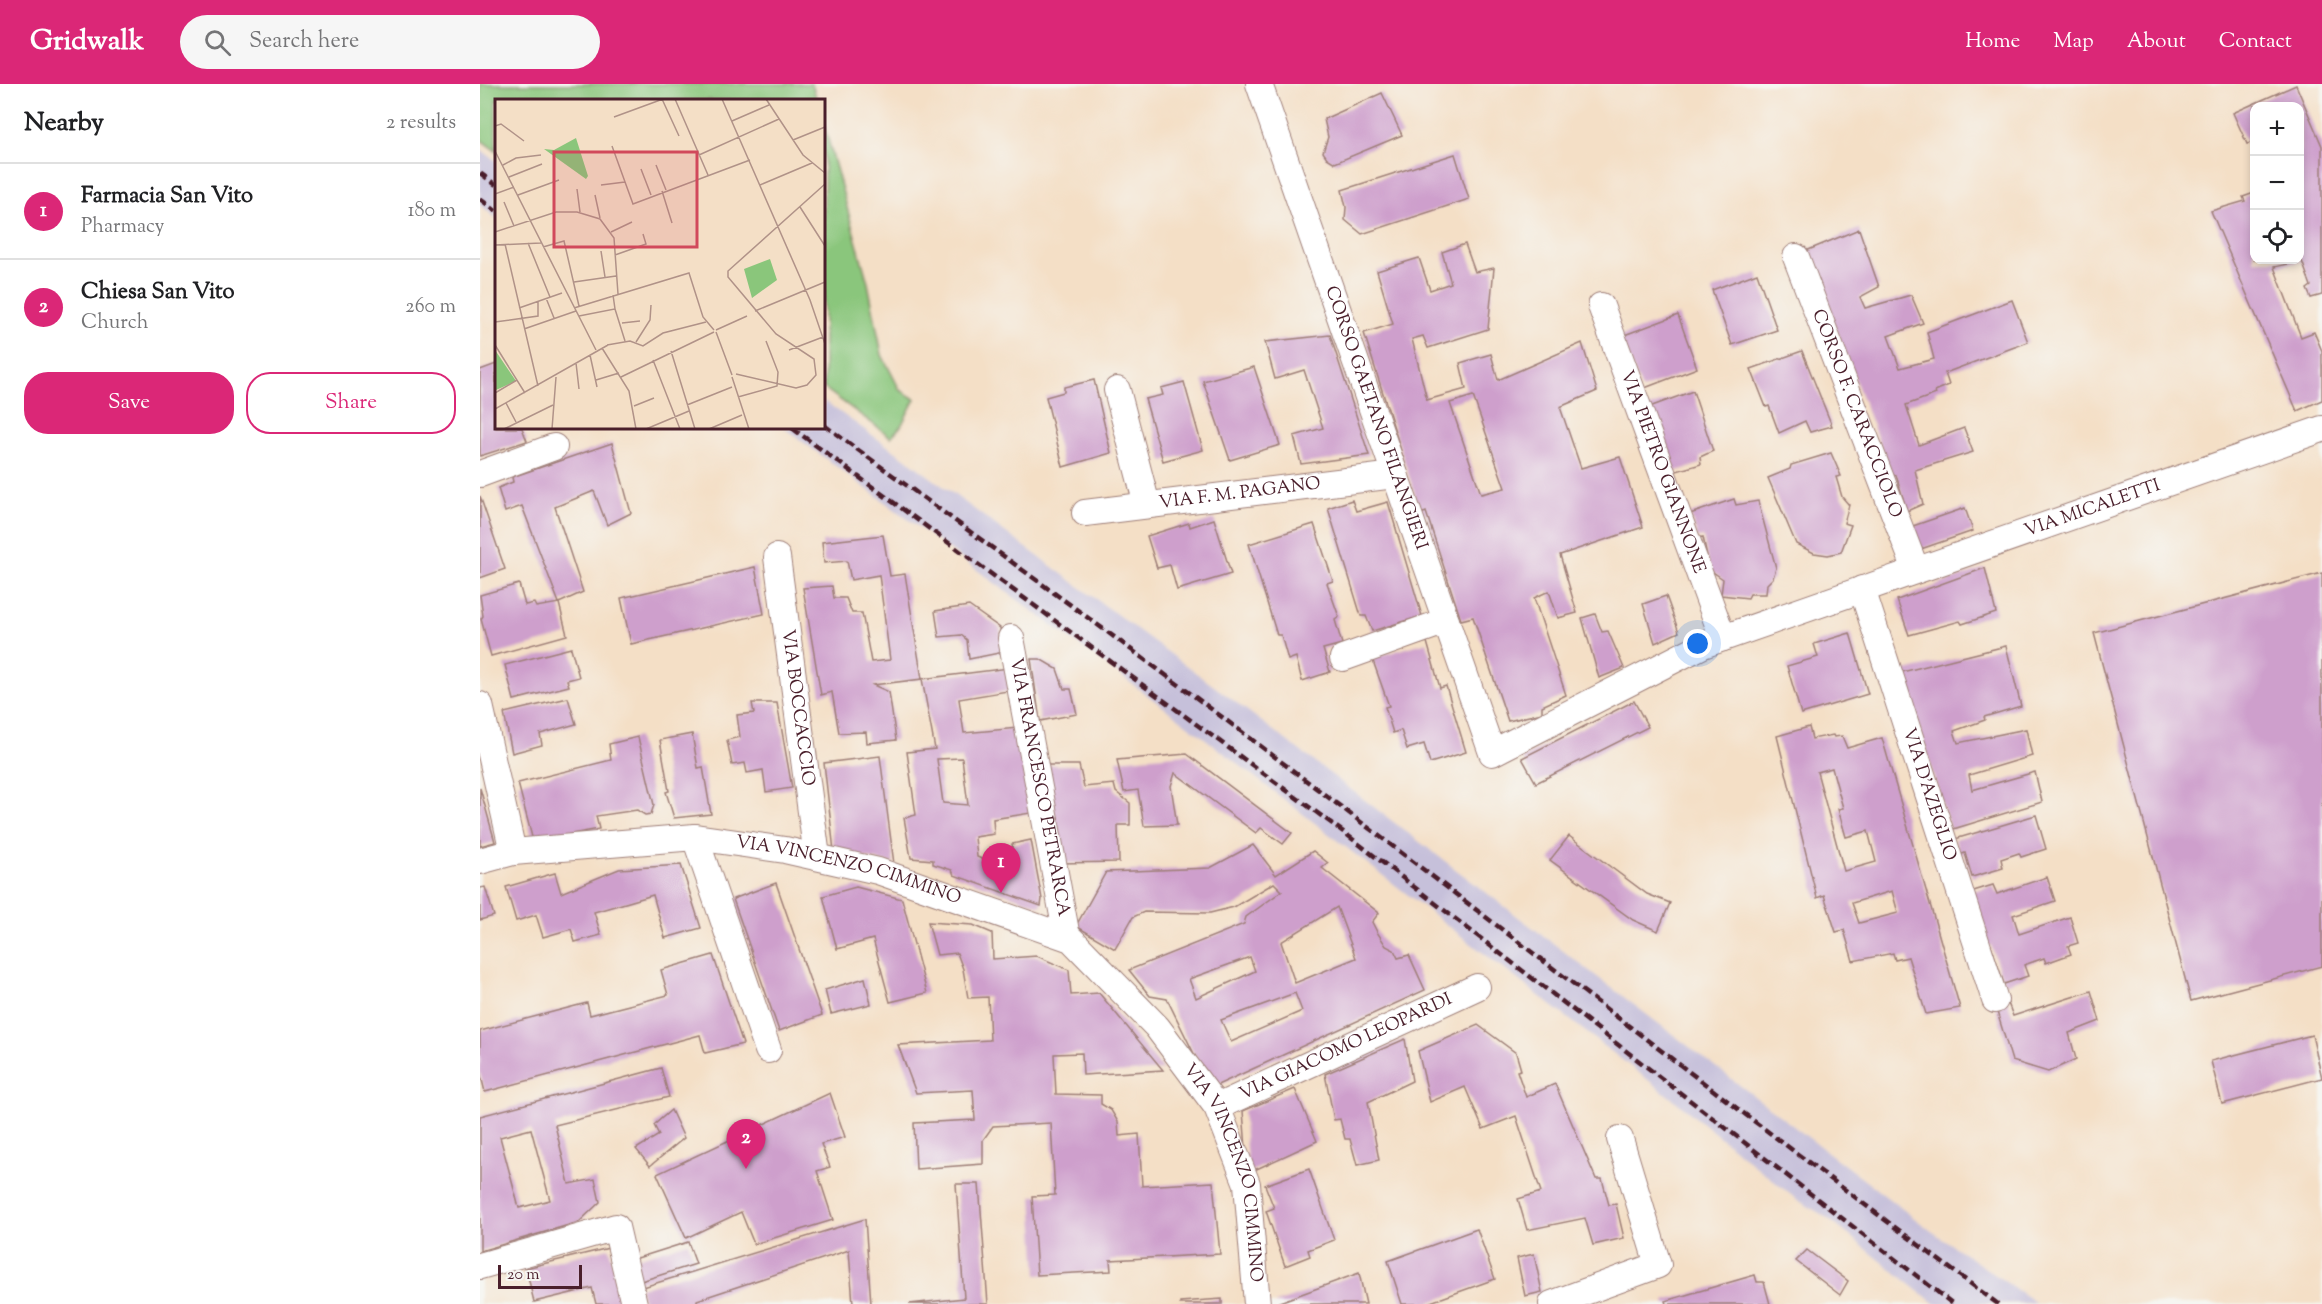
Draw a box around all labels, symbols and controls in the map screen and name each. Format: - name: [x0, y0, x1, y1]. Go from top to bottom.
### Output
- search box: [180, 15, 600, 69]
- text: Gridwalk: [30, 22, 144, 62]
- icon: search: [201, 26, 234, 59]
- text: Search here: [249, 26, 359, 58]
- text: Home: [1965, 27, 2020, 57]
- text: Map: [2053, 27, 2094, 57]
- text: About: [2127, 27, 2186, 57]
- text: Contact: [2219, 27, 2292, 57]
- inset map: [495, 99, 825, 429]
- map controls: [2250, 102, 2304, 264]
- button: +: [2250, 102, 2304, 156]
- text: Nearby: [24, 105, 104, 142]
- text: 2 results: [386, 109, 456, 138]
- button: −: [2250, 156, 2304, 210]
- text: Farmacia San Vito: [81, 181, 253, 213]
- text: 1: [40, 197, 47, 226]
- text: 180 m: [408, 197, 456, 226]
- button: locate: [2250, 210, 2304, 264]
- text: Pharmacy: [81, 213, 164, 242]
- text: Chiesa San Vito: [81, 277, 235, 309]
- street label: CORSO GAETANO FILANGIERI: [1317, 283, 1433, 554]
- text: 2: [39, 293, 48, 322]
- text: 260 m: [405, 293, 456, 322]
- street label: CORSO F. CARACCIOLO: [1804, 306, 1908, 522]
- text: Church: [81, 309, 148, 338]
- street label: VIA PIETRO GIANNONE: [1613, 367, 1711, 577]
- button: Save: [24, 372, 234, 434]
- button: Share: [246, 372, 456, 434]
- street label: VIA F. M. PAGANO: [1157, 471, 1322, 517]
- street label: VIA MICALETTI: [2021, 473, 2164, 545]
- street label: VIA BOCCACCIO: [774, 628, 820, 788]
- your location: [1683, 629, 1712, 658]
- street label: VIA FRANCESCO PETRARCA: [1002, 656, 1076, 919]
- street label: VIA D'AZEGLIO: [1895, 725, 1962, 864]
- street label: VIA VINCENZO CIMMINO: [734, 830, 964, 912]
- pin: 1: [982, 844, 1020, 893]
- street label: VIA GIACOMO LEOPARDI: [1235, 987, 1457, 1108]
- street label: VIA VINCENZO CIMMINO: [1176, 1059, 1268, 1283]
- pin: 2: [726, 1120, 766, 1169]
- scale bar: [498, 1262, 582, 1290]
- text: 20 m: [507, 1264, 540, 1287]

